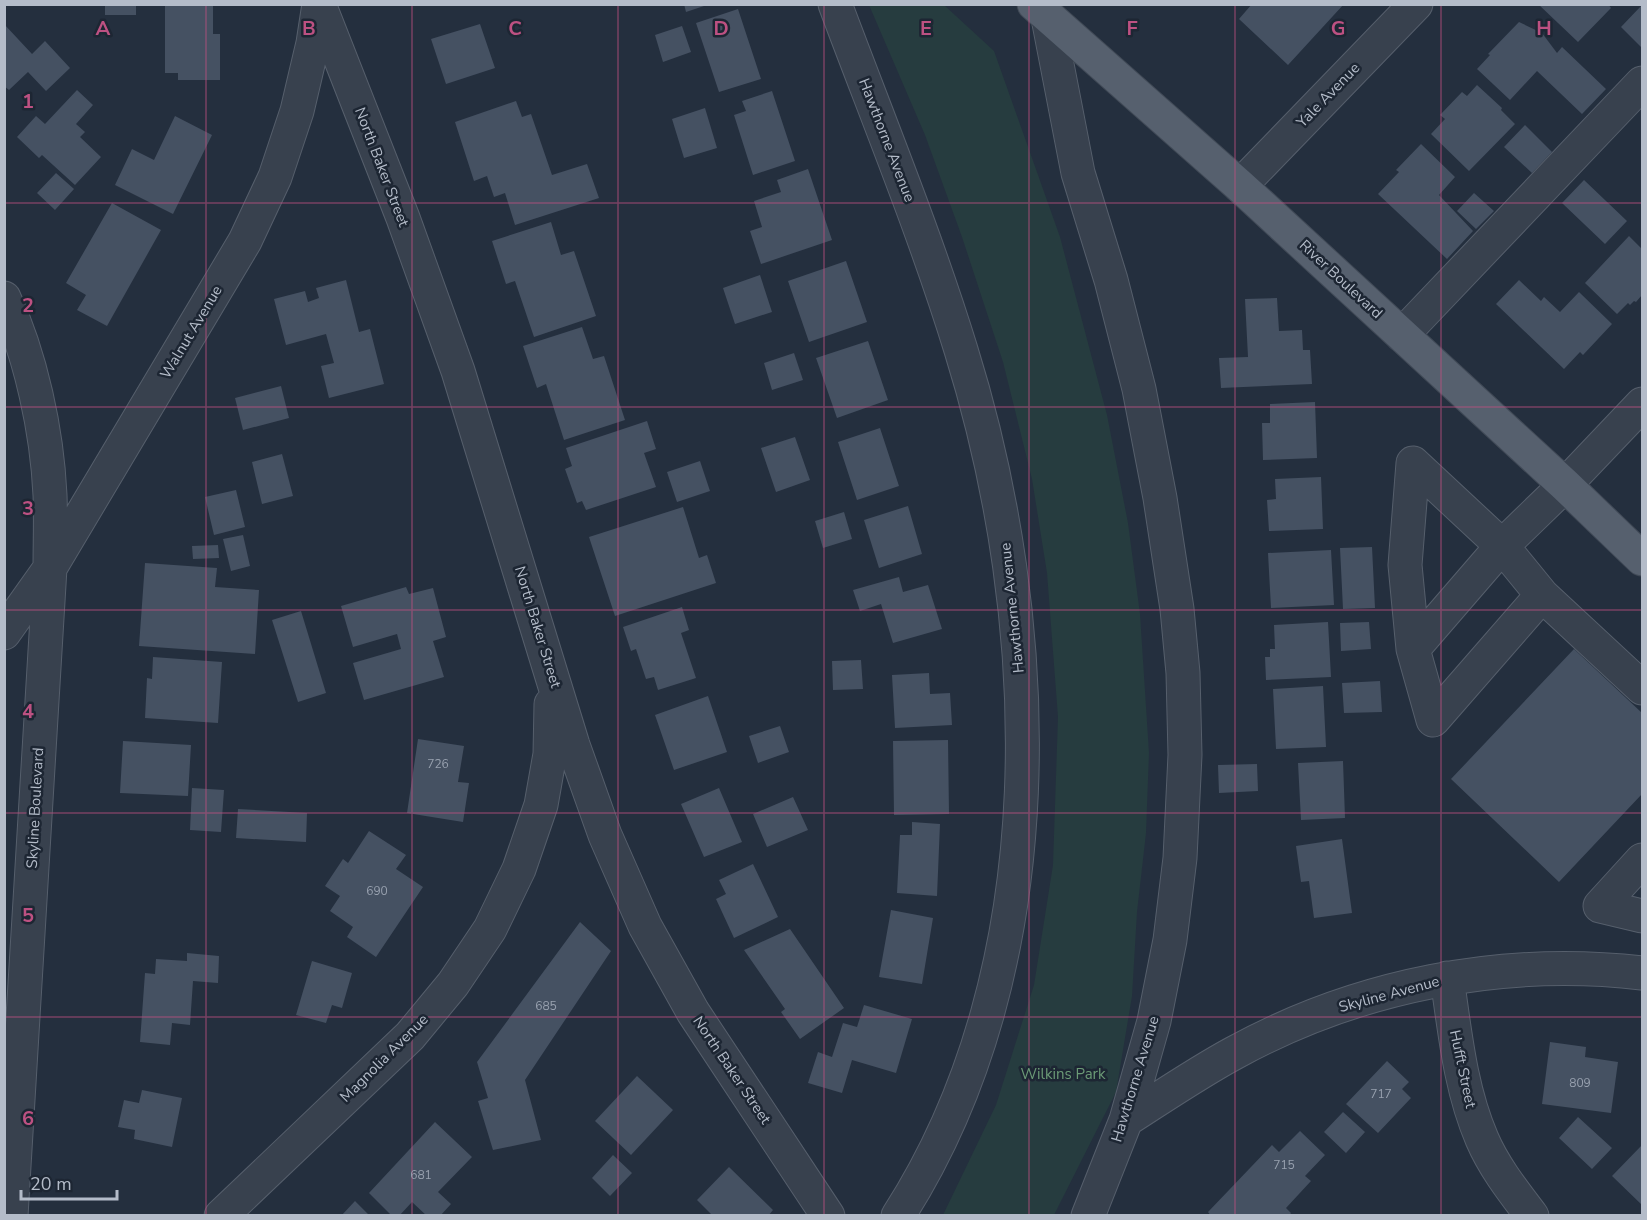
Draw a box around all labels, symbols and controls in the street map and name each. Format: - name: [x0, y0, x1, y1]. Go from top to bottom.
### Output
- text: A: [96, 15, 111, 42]
- text: B: [302, 15, 316, 42]
- text: C: [508, 15, 522, 42]
- text: D: [713, 15, 729, 42]
- text: E: [920, 15, 932, 42]
- text: F: [1126, 15, 1138, 42]
- text: G: [1331, 15, 1345, 42]
- text: H: [1536, 15, 1552, 42]
- street label: Yale Avenue: [1291, 58, 1364, 133]
- street label: Hawthorne Avenue: [854, 75, 920, 205]
- text: 1: [22, 88, 34, 115]
- street label: North Baker Street: [350, 104, 414, 230]
- street label: River Boulevard: [1295, 235, 1387, 323]
- street label: Walnut Avenue: [155, 282, 227, 382]
- text: 2: [22, 292, 34, 319]
- text: 3: [22, 495, 34, 522]
- street label: Hawthorne Avenue: [995, 542, 1029, 674]
- street label: North Baker Street: [510, 564, 566, 691]
- text: 4: [22, 698, 34, 725]
- street label: Skyline Boulevard: [22, 747, 48, 869]
- house number: 726: [427, 756, 449, 772]
- house number: 690: [366, 883, 388, 899]
- text: 5: [22, 902, 34, 929]
- street label: Skyline Avenue: [1336, 971, 1442, 1017]
- house number: 685: [535, 998, 557, 1014]
- street label: Magnolia Avenue: [335, 1009, 433, 1107]
- street label: North Baker Street: [688, 1012, 776, 1129]
- street label: Hawthorne Avenue: [1106, 1013, 1164, 1145]
- street label: Hufft Street: [1445, 1028, 1481, 1111]
- park label: Wilkins Park: [1021, 1064, 1106, 1084]
- house number: 809: [1569, 1075, 1591, 1091]
- house number: 717: [1370, 1086, 1392, 1102]
- text: 6: [22, 1105, 34, 1132]
- house number: 715: [1273, 1157, 1295, 1173]
- scale bar: [21, 1163, 117, 1201]
- house number: 681: [410, 1167, 432, 1183]
- text: 20 m: [30, 1172, 72, 1196]

